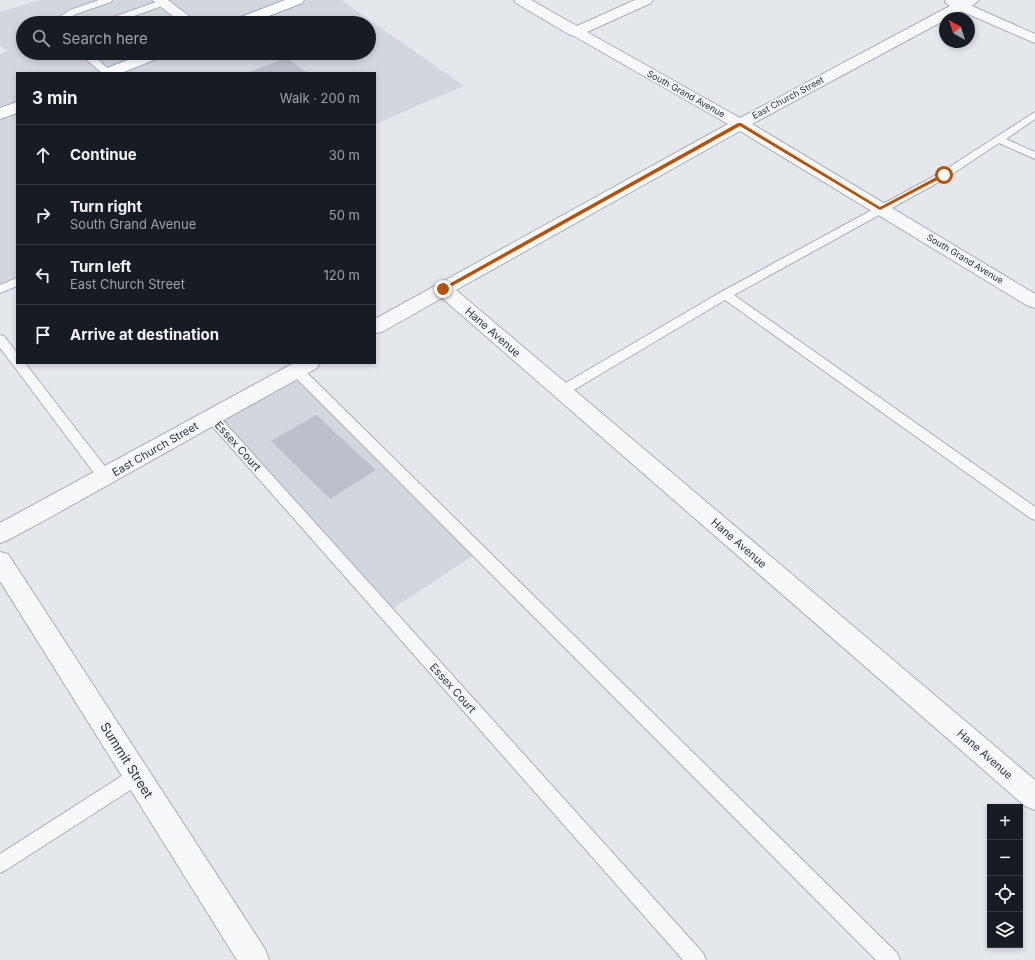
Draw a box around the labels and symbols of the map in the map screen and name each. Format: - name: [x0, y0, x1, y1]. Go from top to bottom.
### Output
- north arrow: [939, 12, 975, 48]
- street label: South Grand Avenue: [645, 68, 727, 120]
- street label: East Church Street: [750, 74, 826, 121]
- route start: [935, 166, 953, 184]
- street label: South Grand Avenue: [925, 231, 1006, 286]
- route end: [434, 280, 452, 298]
- street label: Hane Avenue: [462, 304, 524, 360]
- street label: East Church Street: [109, 418, 201, 479]
- street label: Essex Court: [212, 418, 264, 474]
- street label: Hane Avenue: [708, 515, 770, 571]
- street label: Essex Court: [427, 660, 479, 716]
- street label: Summit Street: [97, 719, 157, 801]
- street label: Hane Avenue: [954, 726, 1016, 782]

